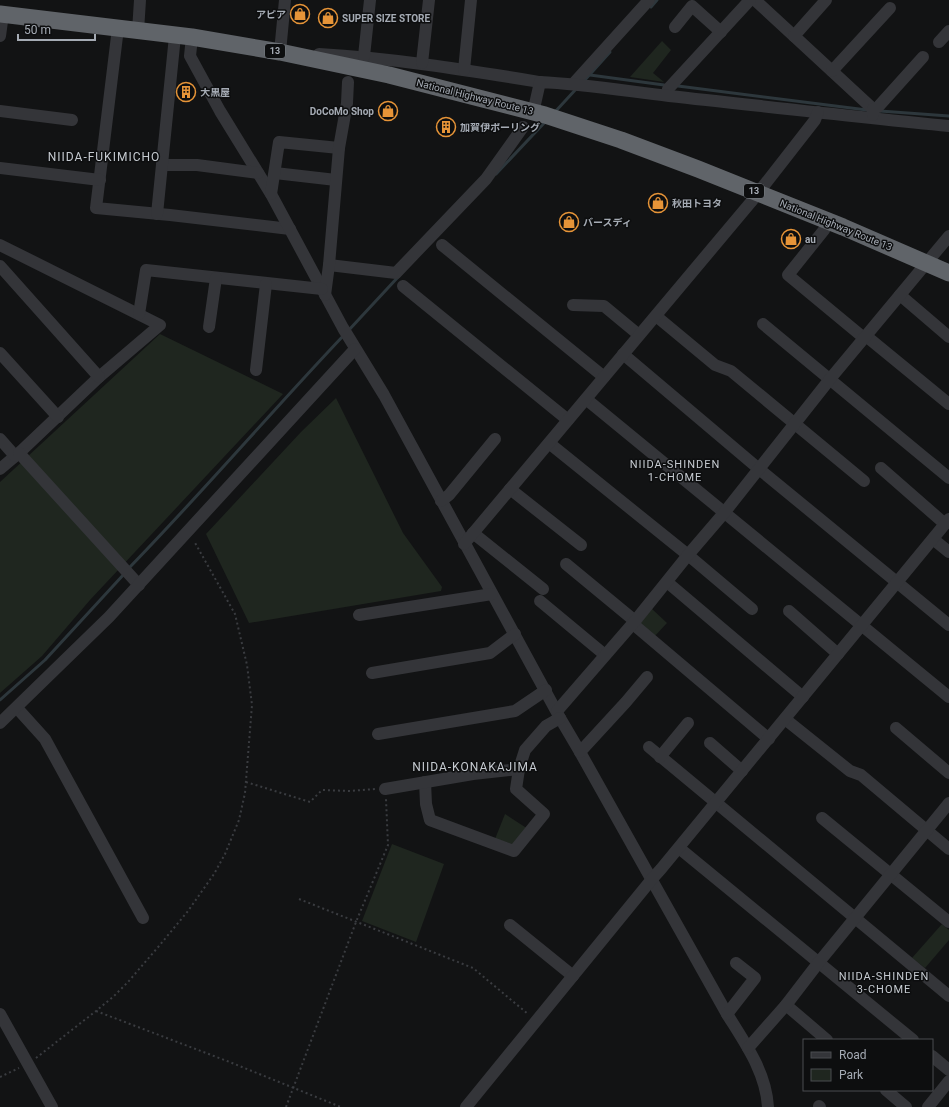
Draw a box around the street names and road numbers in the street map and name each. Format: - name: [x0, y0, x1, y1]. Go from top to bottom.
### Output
- road number: 13: [265, 44, 285, 58]
- street label: National Highway Route 13: [415, 77, 535, 117]
- road number: 13: [744, 184, 764, 198]
- street label: National Highway Route 13: [778, 197, 894, 253]

